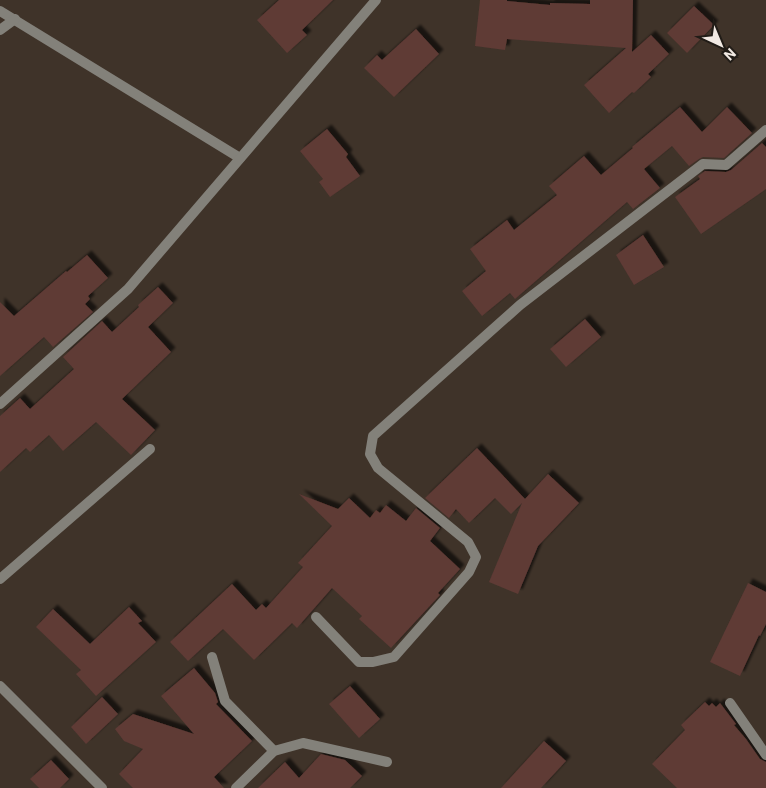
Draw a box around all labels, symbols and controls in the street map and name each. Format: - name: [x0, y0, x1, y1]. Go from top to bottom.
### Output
- north arrow: [696, 20, 746, 70]
- text: N: [721, 45, 739, 64]

